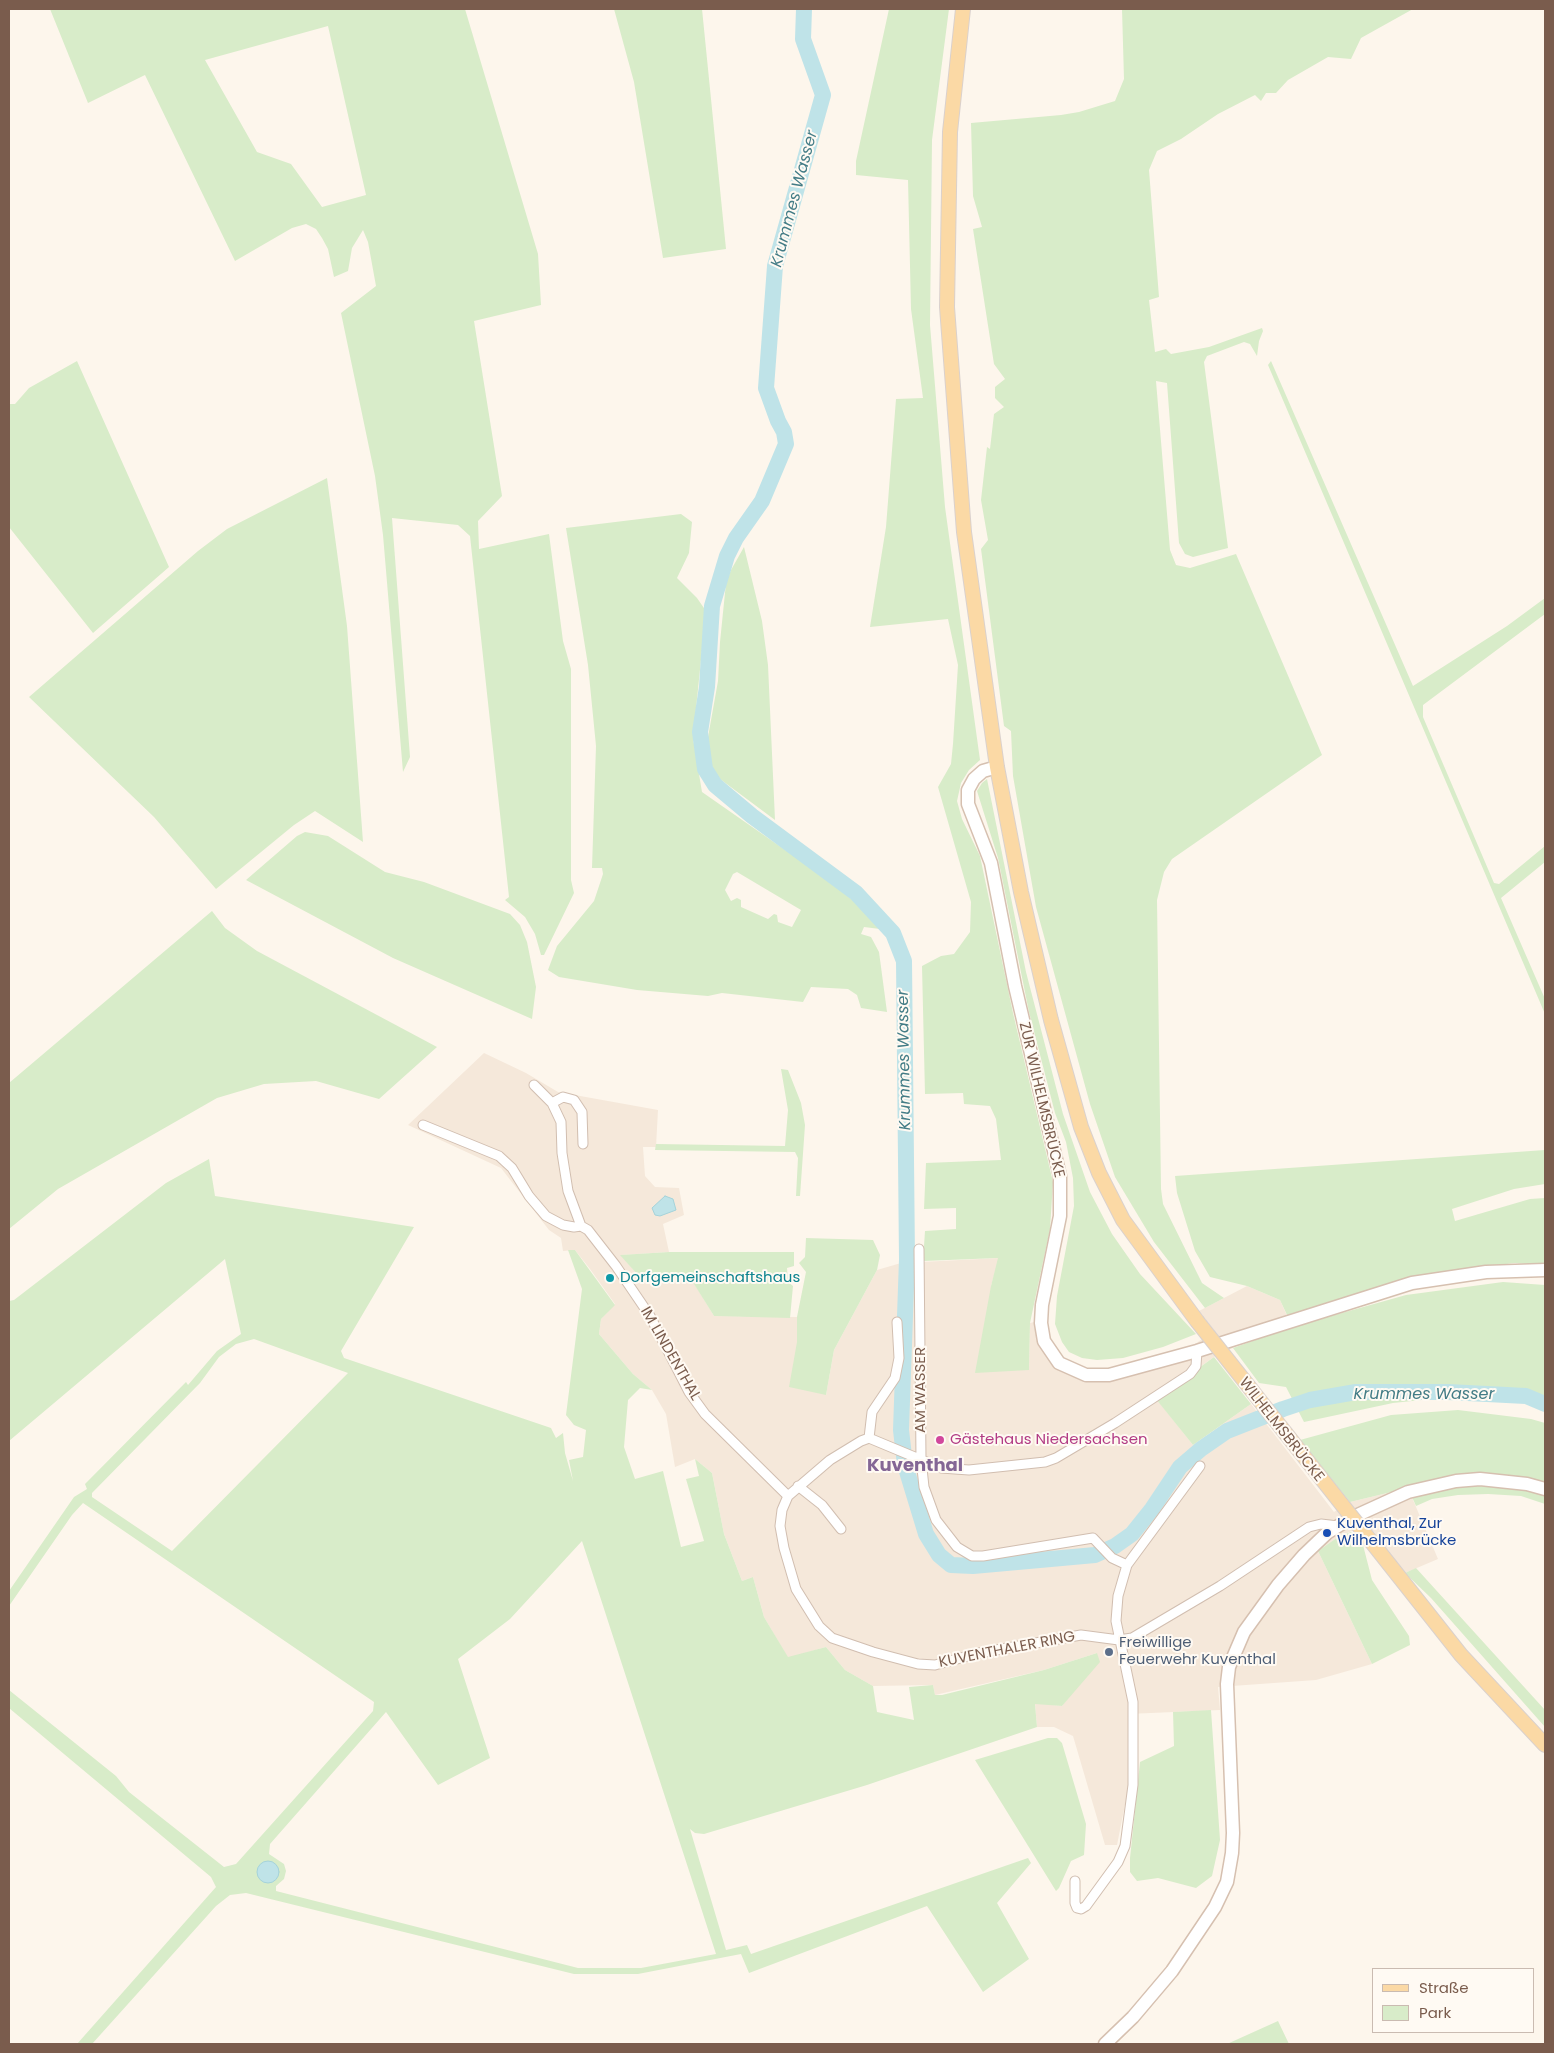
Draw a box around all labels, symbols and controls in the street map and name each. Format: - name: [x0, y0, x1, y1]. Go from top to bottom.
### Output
- water label: Krummes Wasser: [768, 129, 822, 269]
- water label: Krummes Wasser: [894, 989, 916, 1131]
- street label: ZUR WILHELMSBRÜCKE: [1014, 1020, 1068, 1180]
- place label: Dorfgemeinschaftshaus: [620, 1269, 800, 1287]
- marker: Dorfgemeinschaftshaus: [604, 1272, 616, 1284]
- street label: IM LINDENTHAL: [636, 1304, 704, 1404]
- street label: AM WASSER: [912, 1347, 930, 1433]
- street label: WILHELMSBRÜCKE: [1235, 1374, 1327, 1486]
- water label: Krummes Wasser: [1354, 1385, 1494, 1405]
- place label: Gästehaus Niedersachsen: [950, 1431, 1148, 1449]
- marker: Gästehaus Niedersachsen: [934, 1434, 946, 1446]
- district label: Kuventhal: [867, 1455, 963, 1477]
- place label: Kuventhal, Zur Wilhelmsbrücke: [1337, 1515, 1456, 1550]
- marker: Kuventhal, Zur Wilhelmsbrücke: [1321, 1527, 1333, 1539]
- street label: KUVENTHALER RING: [937, 1628, 1077, 1672]
- place label: Freiwillige Feuerwehr Kuventhal: [1119, 1634, 1276, 1669]
- marker: Freiwillige Feuerwehr Kuventhal: [1103, 1646, 1115, 1658]
- legend: [1372, 1968, 1534, 2033]
- text: Straße: [1419, 1977, 1469, 1998]
- text: Park: [1419, 2002, 1451, 2023]

